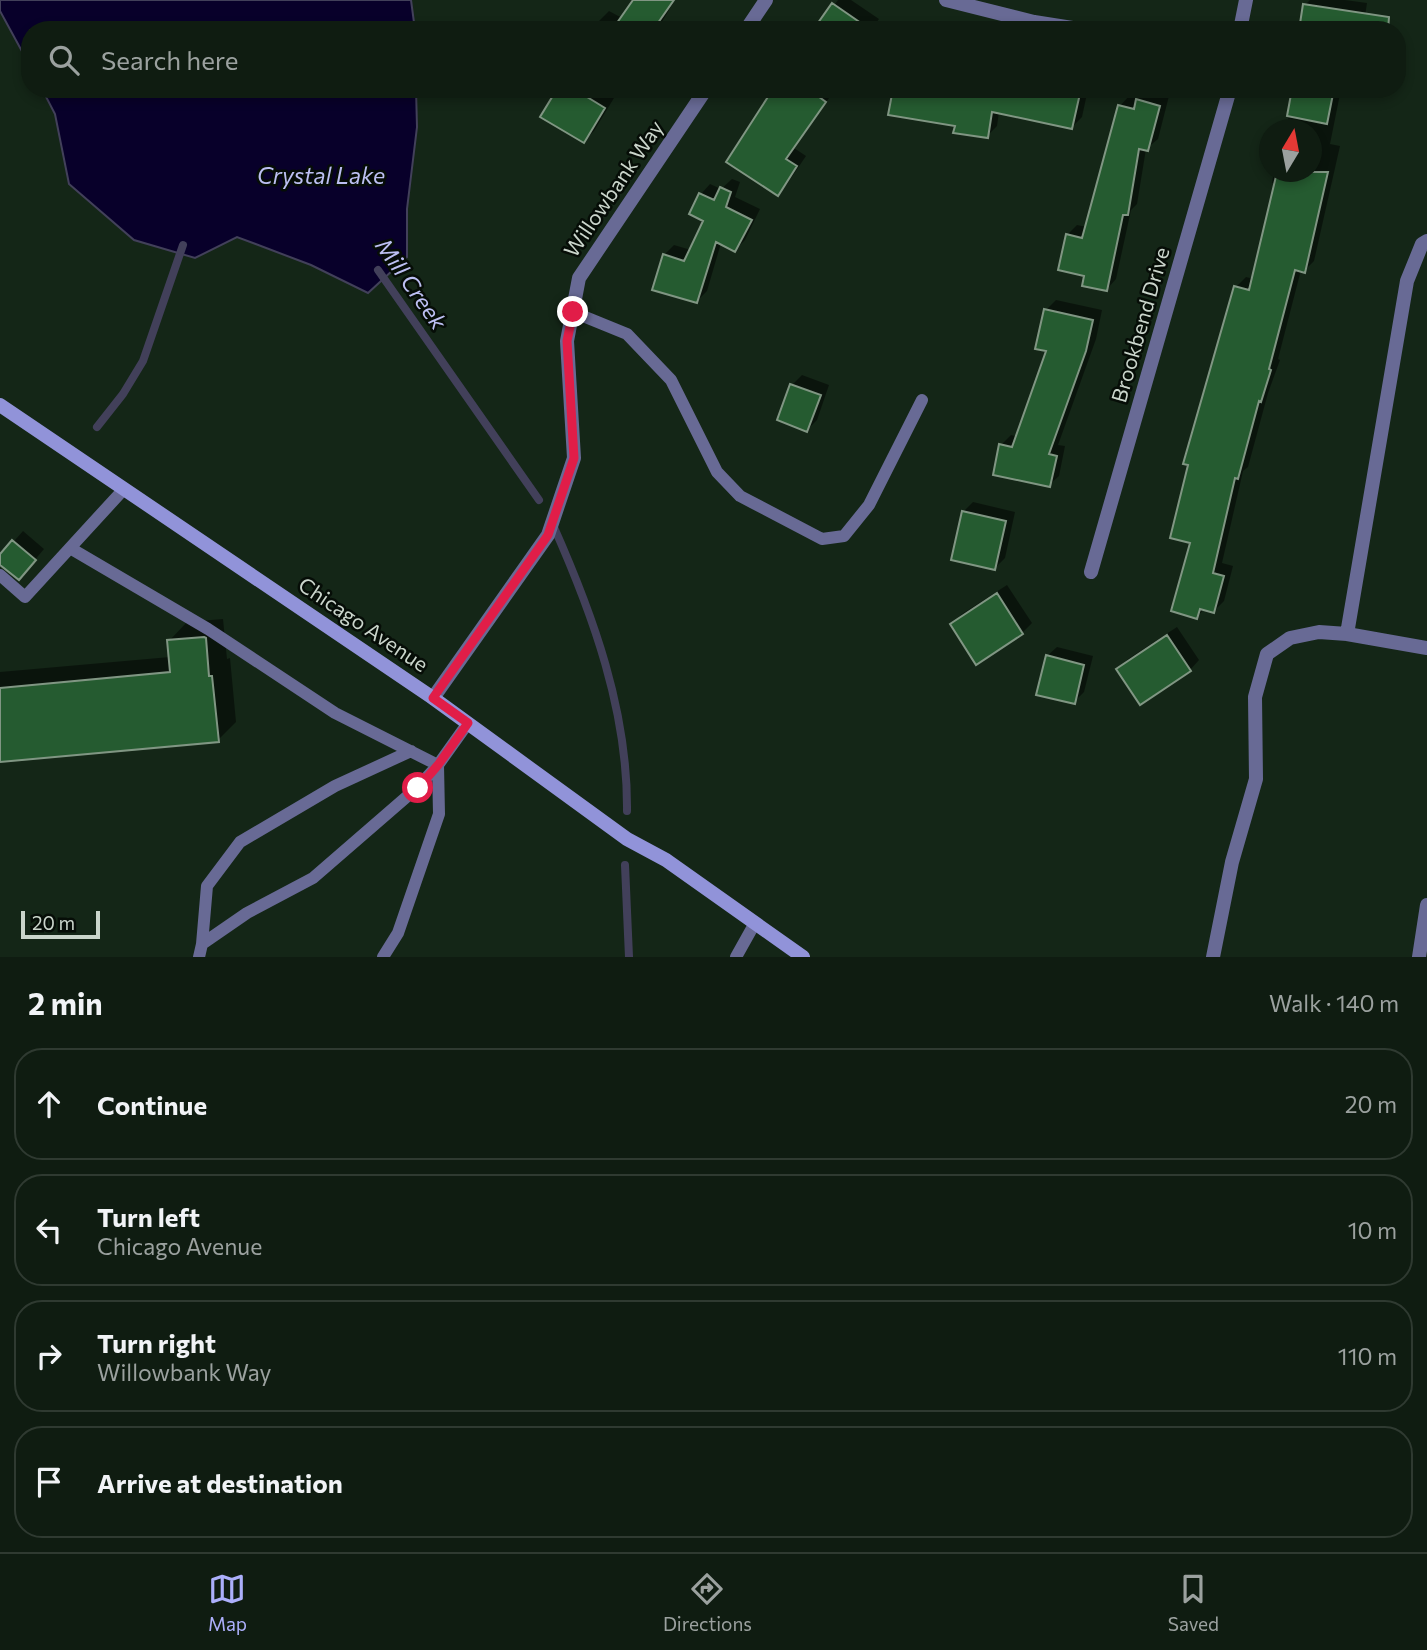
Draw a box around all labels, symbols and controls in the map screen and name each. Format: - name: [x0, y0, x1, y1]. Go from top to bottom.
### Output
- search box: [21, 21, 1406, 98]
- icon: search: [45, 41, 83, 79]
- text: Search here: [101, 44, 239, 75]
- street label: Willowbank Way: [558, 115, 668, 261]
- north arrow: [1259, 119, 1322, 182]
- water label: Crystal Lake: [257, 161, 385, 189]
- water label: Mill Creek: [370, 232, 454, 335]
- street label: Brookbend Drive: [1105, 244, 1174, 405]
- route end: [557, 296, 588, 327]
- street label: Chicago Avenue: [294, 571, 433, 676]
- route start: [402, 772, 433, 803]
- scale bar: [21, 908, 100, 940]
- text: 20 m: [32, 911, 75, 934]
- text: 2 min: [28, 984, 103, 1021]
- text: Walk · 140 m: [1269, 989, 1399, 1017]
- icon: ahead: [30, 1085, 68, 1123]
- text: Continue: [97, 1089, 207, 1120]
- text: 20 m: [1345, 1090, 1397, 1118]
- text: Turn left: [97, 1201, 200, 1232]
- icon: left: [30, 1211, 68, 1249]
- text: 10 m: [1348, 1216, 1397, 1244]
- text: Chicago Avenue: [97, 1232, 262, 1260]
- text: Turn right: [97, 1327, 216, 1358]
- icon: right: [30, 1337, 68, 1375]
- text: 110 m: [1338, 1342, 1397, 1370]
- text: Willowbank Way: [97, 1358, 271, 1386]
- icon: arrive: [30, 1463, 68, 1501]
- text: Arrive at destination: [97, 1467, 343, 1498]
- tab: Map: [208, 1570, 247, 1635]
- tab: Directions: [663, 1570, 752, 1635]
- tab: Saved: [1168, 1570, 1219, 1635]

